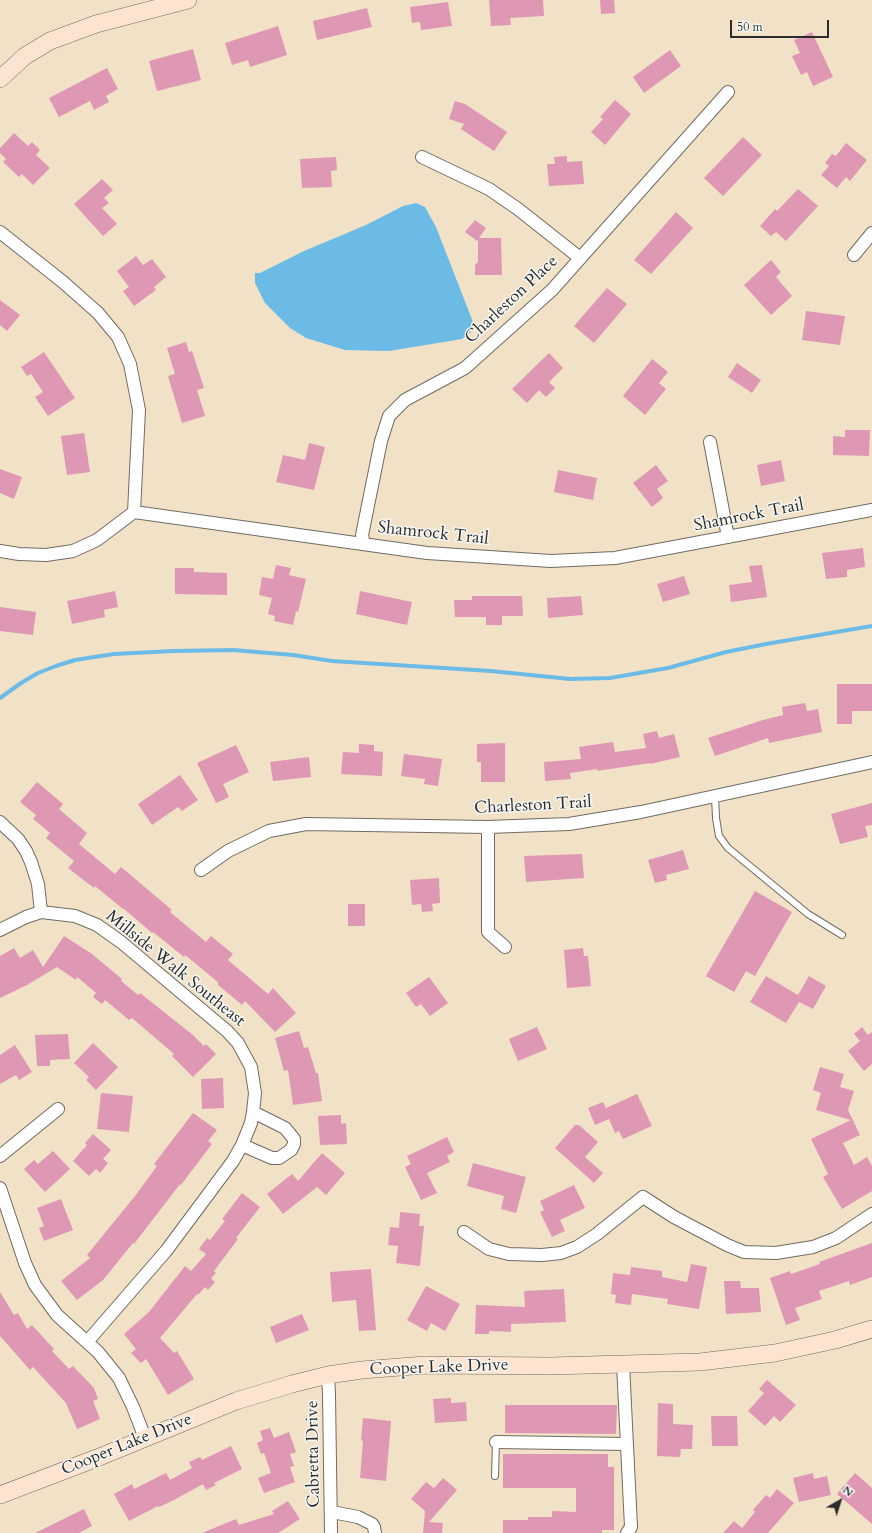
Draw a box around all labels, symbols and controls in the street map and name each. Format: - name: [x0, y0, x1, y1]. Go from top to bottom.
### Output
- scale bar: [732, 12, 831, 38]
- text: 50 m: [737, 19, 763, 35]
- street label: Charleston Place: [461, 252, 563, 348]
- street label: Shamrock Trail: [692, 495, 806, 537]
- street label: Shamrock Trail: [376, 518, 490, 550]
- street label: Charleston Trail: [474, 793, 592, 819]
- street label: Millside Walk Southeast: [101, 907, 249, 1031]
- street label: Cooper Lake Drive: [369, 1355, 509, 1381]
- street label: Cabretta Drive: [303, 1400, 325, 1508]
- street label: Cooper Lake Drive: [59, 1410, 195, 1480]
- north arrow: [820, 1481, 860, 1521]
- text: N: [839, 1482, 856, 1500]

